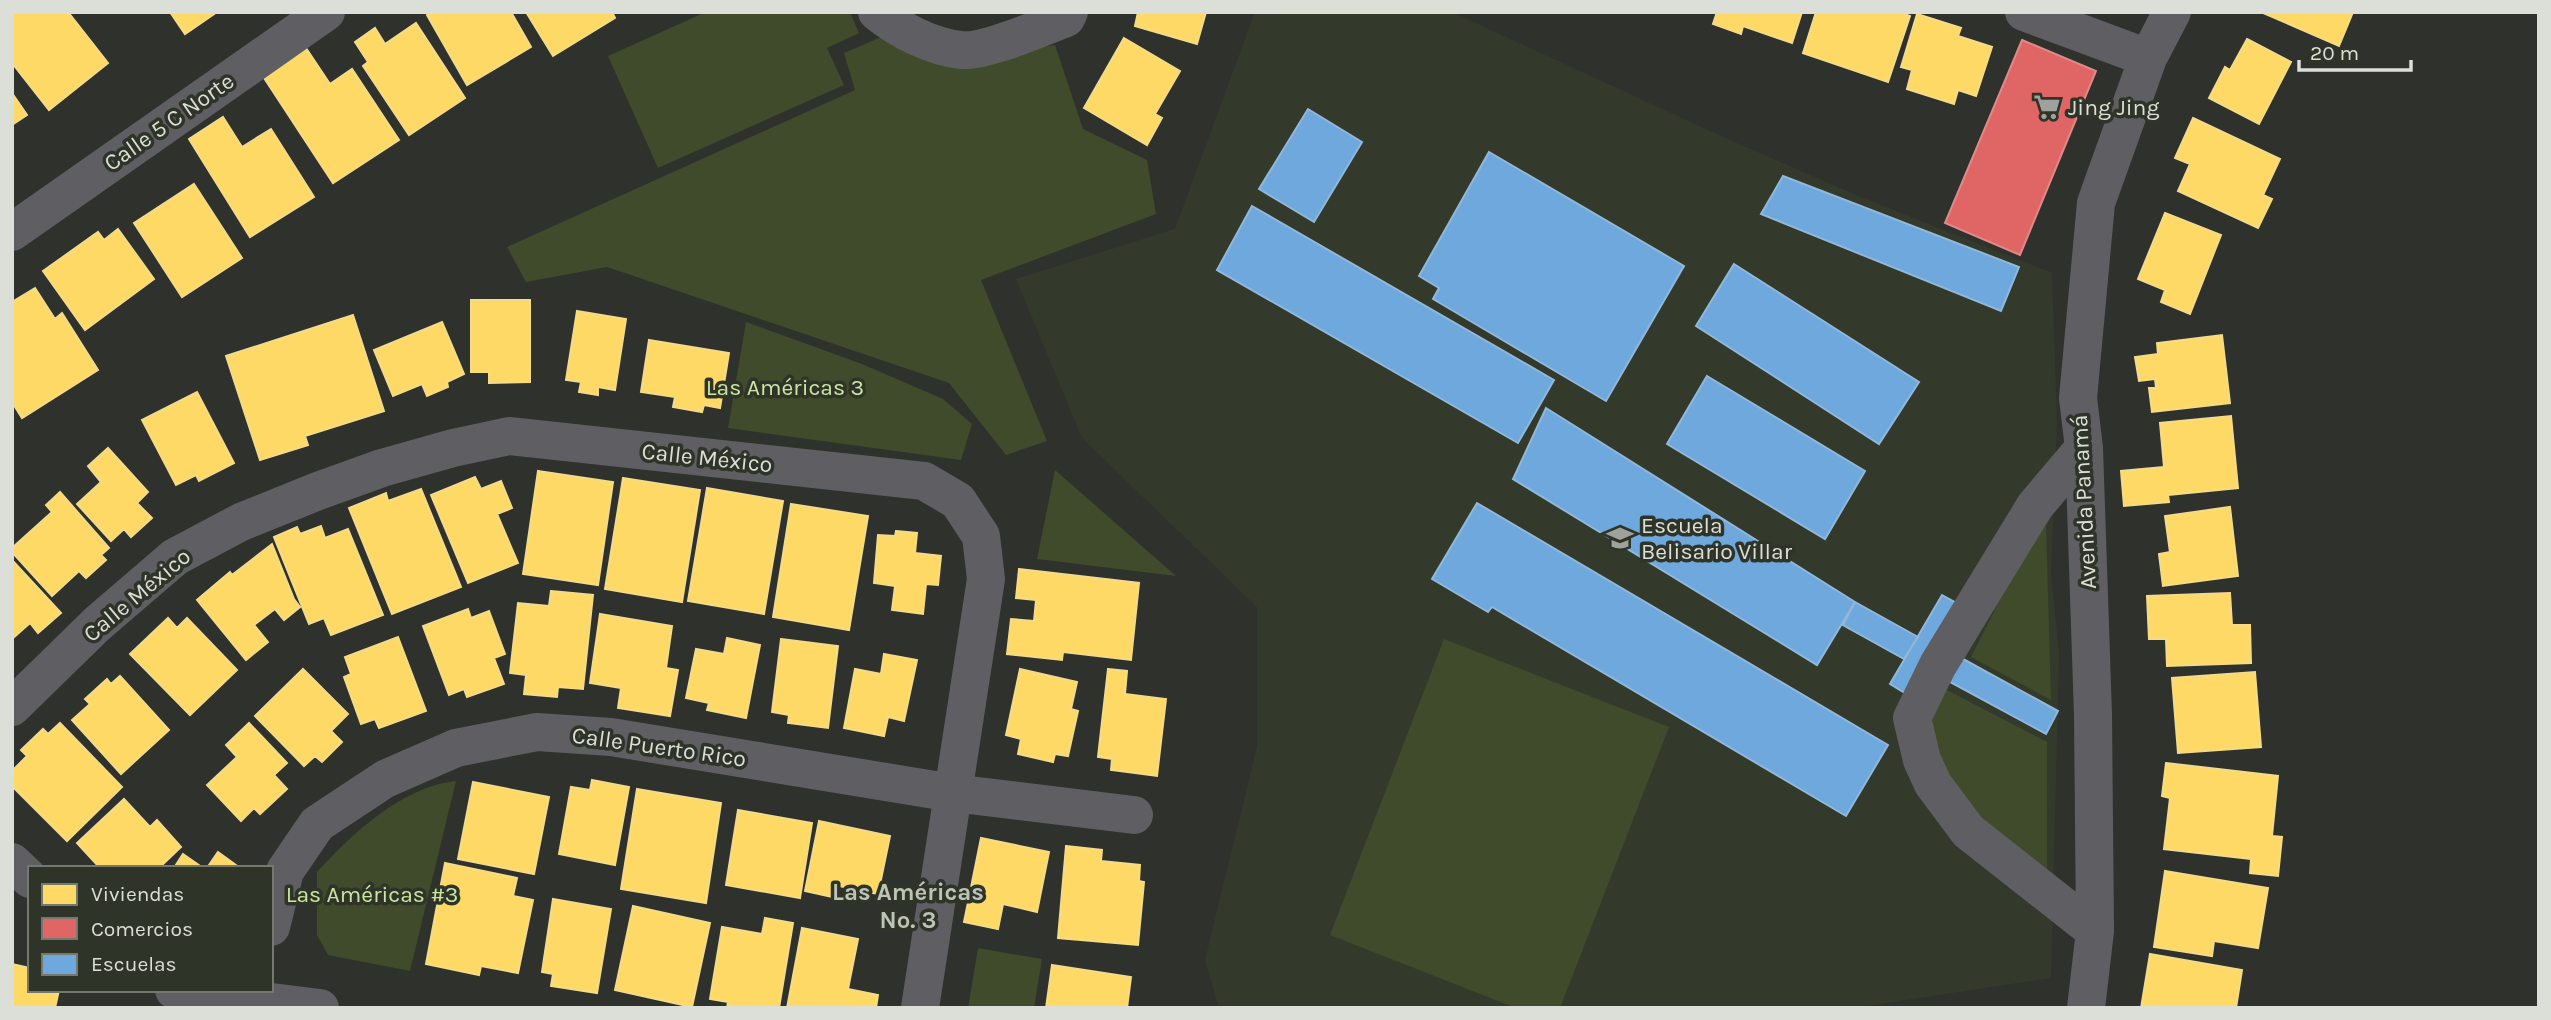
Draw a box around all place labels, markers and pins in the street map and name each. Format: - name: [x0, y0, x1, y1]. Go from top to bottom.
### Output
- supermarket icon: Jing Jing: [2032, 92, 2062, 122]
- place label: Jing Jing: [2068, 94, 2159, 121]
- place label: Escuela Belisario Villar: [1641, 512, 1793, 565]
- school or university icon: Escuela Belisario Villar: [1605, 523, 1635, 553]

